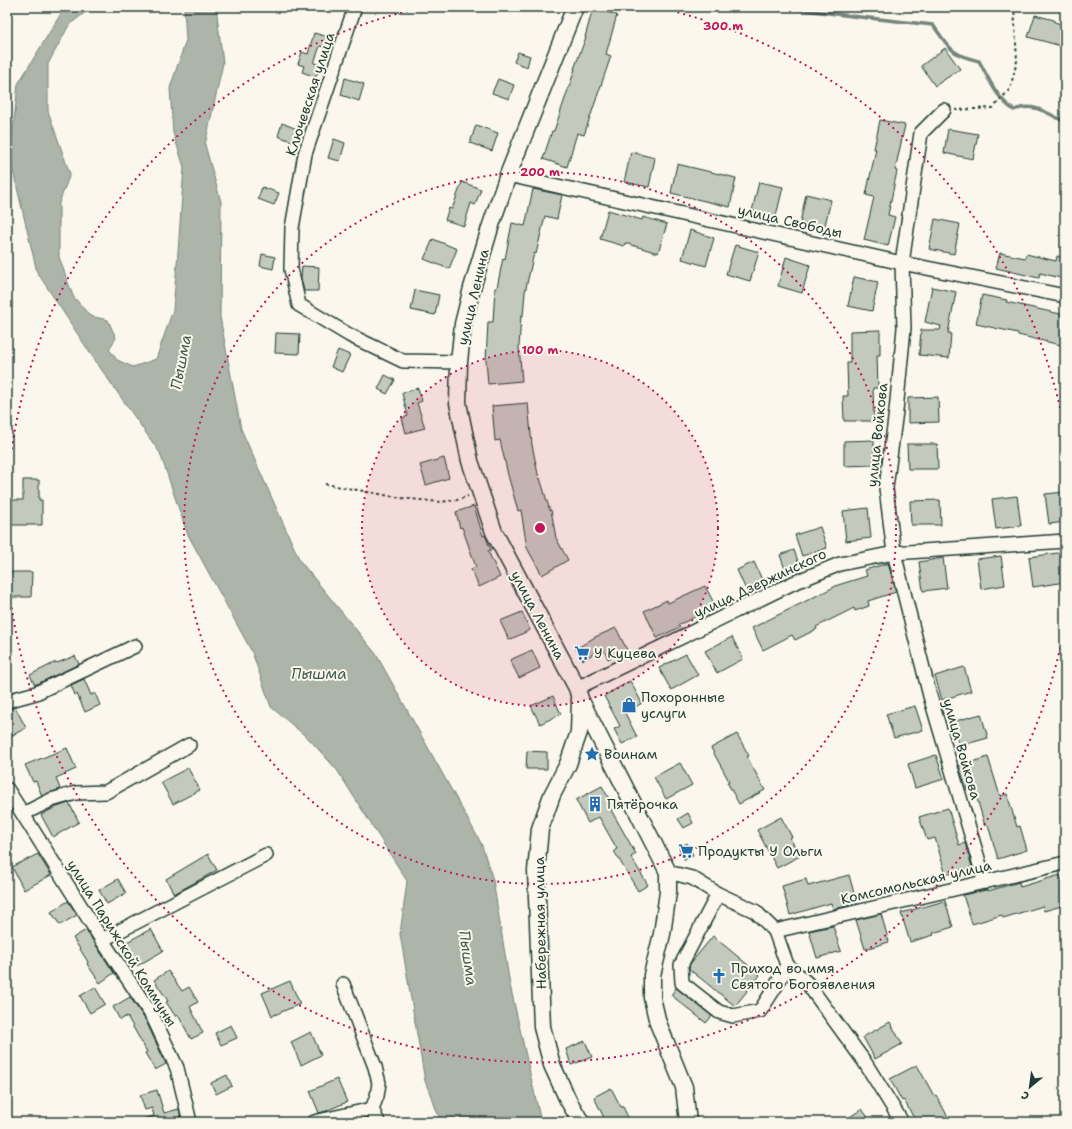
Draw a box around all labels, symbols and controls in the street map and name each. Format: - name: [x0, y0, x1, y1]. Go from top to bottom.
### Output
- text: 300 m: [703, 18, 743, 34]
- street label: Ключевская улица: [282, 30, 339, 158]
- text: 200 m: [520, 164, 560, 180]
- street label: улица Свободы: [736, 200, 844, 242]
- street label: улица Ленина: [453, 247, 493, 347]
- water label: Пышма: [166, 333, 196, 391]
- text: 100 m: [522, 342, 559, 358]
- street label: улица Войкова: [863, 382, 891, 488]
- centre of rings: [533, 521, 547, 535]
- street label: улица Дзержинского: [691, 544, 829, 622]
- street label: улица Ленина: [507, 567, 569, 663]
- supermarket icon: У Куцева: [573, 644, 591, 662]
- place label: У Куцева: [594, 644, 657, 662]
- water label: Пышма: [291, 664, 347, 684]
- place label: Похоронные услуги: [641, 688, 725, 722]
- shop icon: Похоронные услуги: [620, 696, 638, 714]
- street label: улица Войкова: [939, 696, 985, 802]
- place icon: Воинам: [583, 745, 601, 763]
- place label: Воинам: [604, 745, 658, 763]
- building icon: Пятёрочка: [586, 795, 604, 813]
- place label: Пятёрочка: [607, 795, 678, 813]
- supermarket icon: Продукты У Ольги: [677, 842, 695, 860]
- place label: Продукты У Ольги: [698, 842, 822, 860]
- street label: улица Парижской Коммуны: [63, 856, 181, 1030]
- street label: Набережная улица: [530, 856, 550, 990]
- street label: Комсомольская улица: [839, 856, 994, 908]
- water label: Пышма: [454, 929, 482, 987]
- place label: Приход во имя Святого Богоявления: [731, 959, 875, 993]
- church icon: Приход во имя Святого Богоявления: [710, 967, 728, 985]
- north arrow: [1010, 1067, 1050, 1107]
- text: С: [1019, 1087, 1032, 1104]

